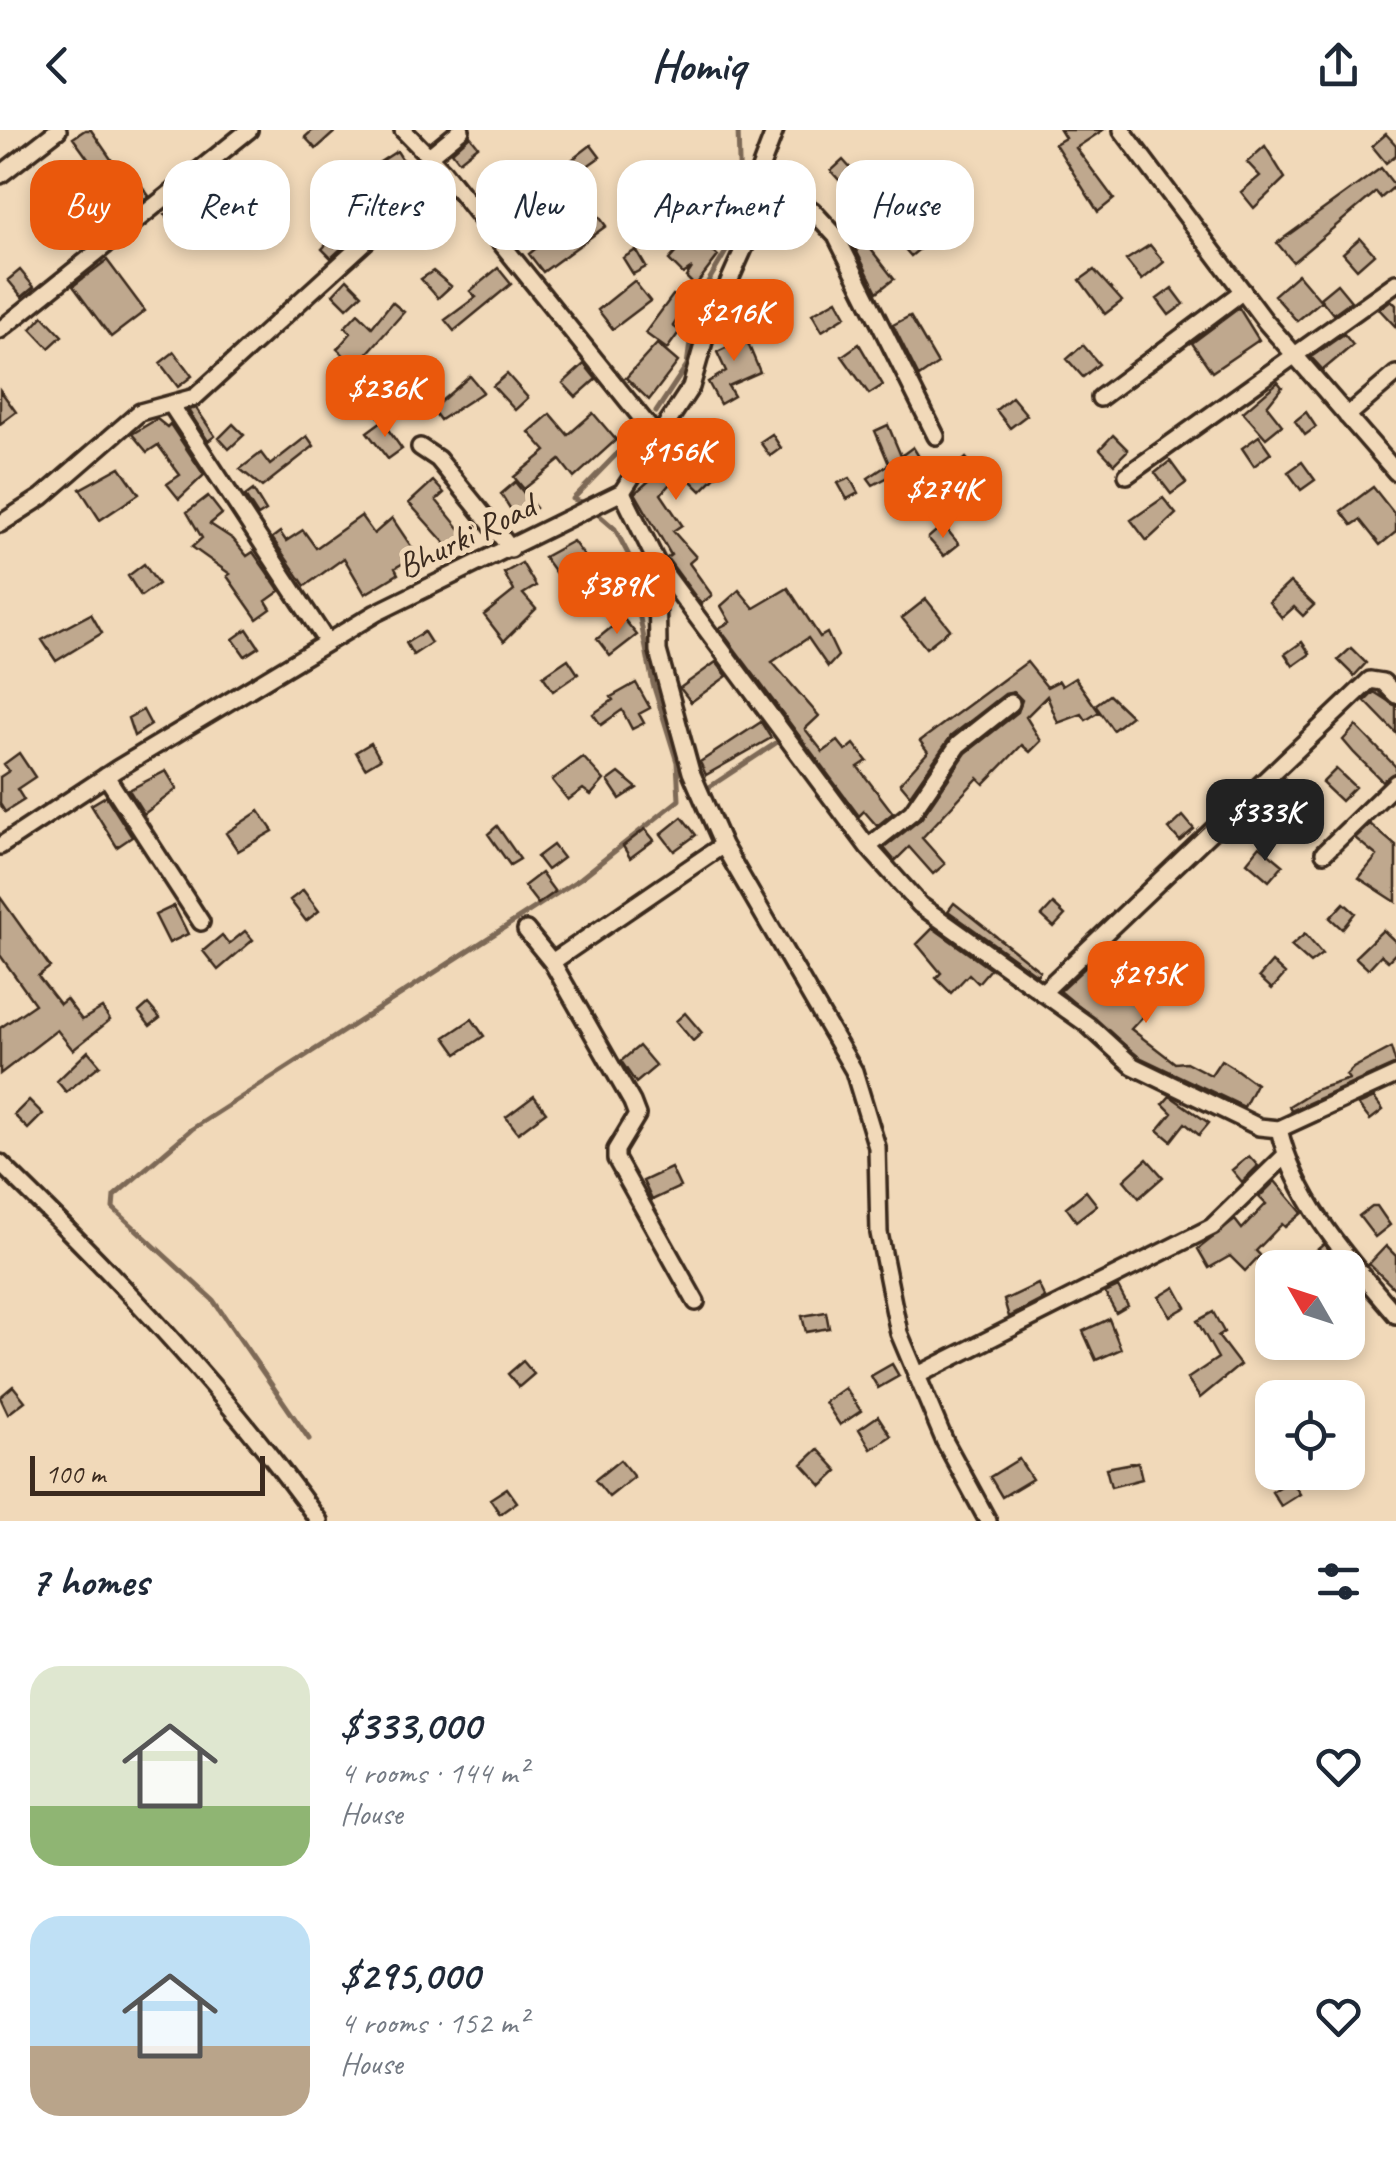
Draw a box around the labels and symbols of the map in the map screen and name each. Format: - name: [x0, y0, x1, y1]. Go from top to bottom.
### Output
- pin: $216K: [664, 279, 804, 364]
- pin: $236K: [315, 355, 455, 440]
- pin: $156K: [606, 418, 746, 503]
- pin: $274K: [873, 456, 1013, 541]
- street label: Bhurki Road: [390, 481, 547, 589]
- pin: $389K: [547, 552, 687, 637]
- pin: $333K: [1195, 779, 1335, 864]
- pin: $295K: [1076, 941, 1216, 1026]
- north arrow: [1255, 1250, 1365, 1360]
- scale bar: [30, 1451, 265, 1496]

